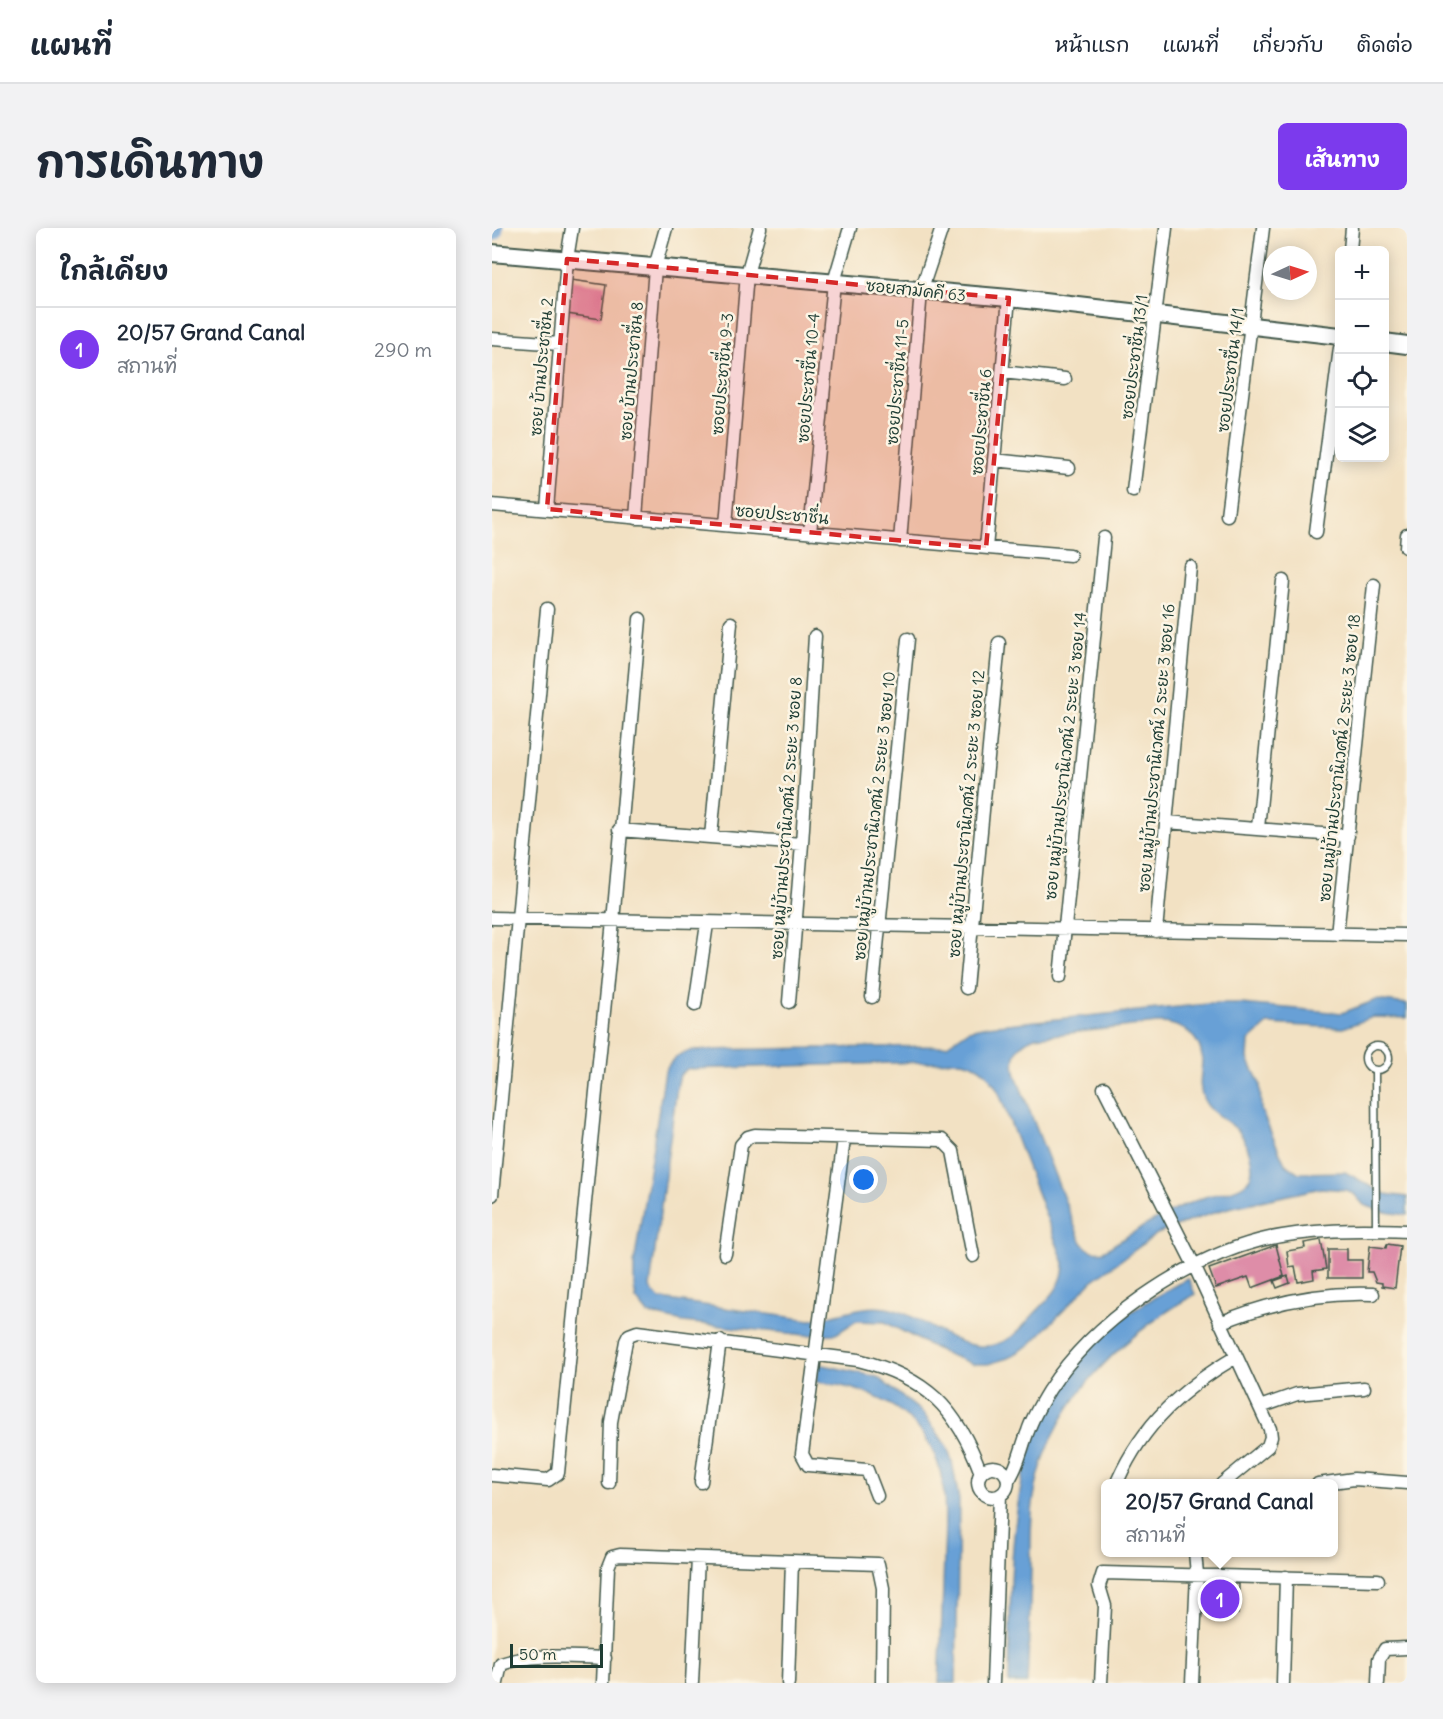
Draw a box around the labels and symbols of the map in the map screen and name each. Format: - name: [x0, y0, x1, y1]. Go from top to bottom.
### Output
- north arrow: [1263, 246, 1317, 300]
- street label: ซอยสามัคคี 63: [865, 275, 967, 305]
- street label: ซอยประชาชื่น 13/1: [1111, 293, 1152, 420]
- street label: ซอย บ้านประชาชื่น 2: [520, 296, 557, 437]
- street label: ซอย บ้านประชาชื่น 8: [610, 300, 647, 441]
- street label: ซอยประชาชื่น 14/1: [1207, 306, 1248, 433]
- street label: ซอยประชาชื่น 9-3: [702, 312, 737, 436]
- street label: ซอยประชาชื่น 10-4: [787, 312, 824, 444]
- street label: ซอยประชาชื่น 11-5: [877, 318, 912, 446]
- street label: ซอยประชาชื่น 6: [961, 367, 996, 476]
- street label: ซอยประชาชื่น: [734, 495, 830, 528]
- street label: ซอย หมู่บ้านประชานิเวศน์ 2 ระยะ 3 ซอย 16: [1132, 603, 1182, 893]
- street label: ซอย หมู่บ้านประชานิเวศน์ 2 ระยะ 3 ซอย 14: [1039, 611, 1093, 901]
- street label: ซอย หมู่บ้านประชานิเวศน์ 2 ระยะ 3 ซอย 18: [1313, 613, 1367, 903]
- street label: ซอย หมู่บ้านประชานิเวศน์ 2 ระยะ 3 ซอย 12: [942, 669, 992, 959]
- street label: ซอย หมู่บ้านประชานิเวศน์ 2 ระยะ 3 ซอย 10: [848, 670, 902, 962]
- street label: ซอย หมู่บ้านประชานิเวศน์ 2 ระยะ 3 ซอย 8: [765, 676, 809, 960]
- your location: [849, 1165, 878, 1194]
- pin: 1: [1200, 1576, 1240, 1622]
- scale bar: [510, 1641, 603, 1668]

